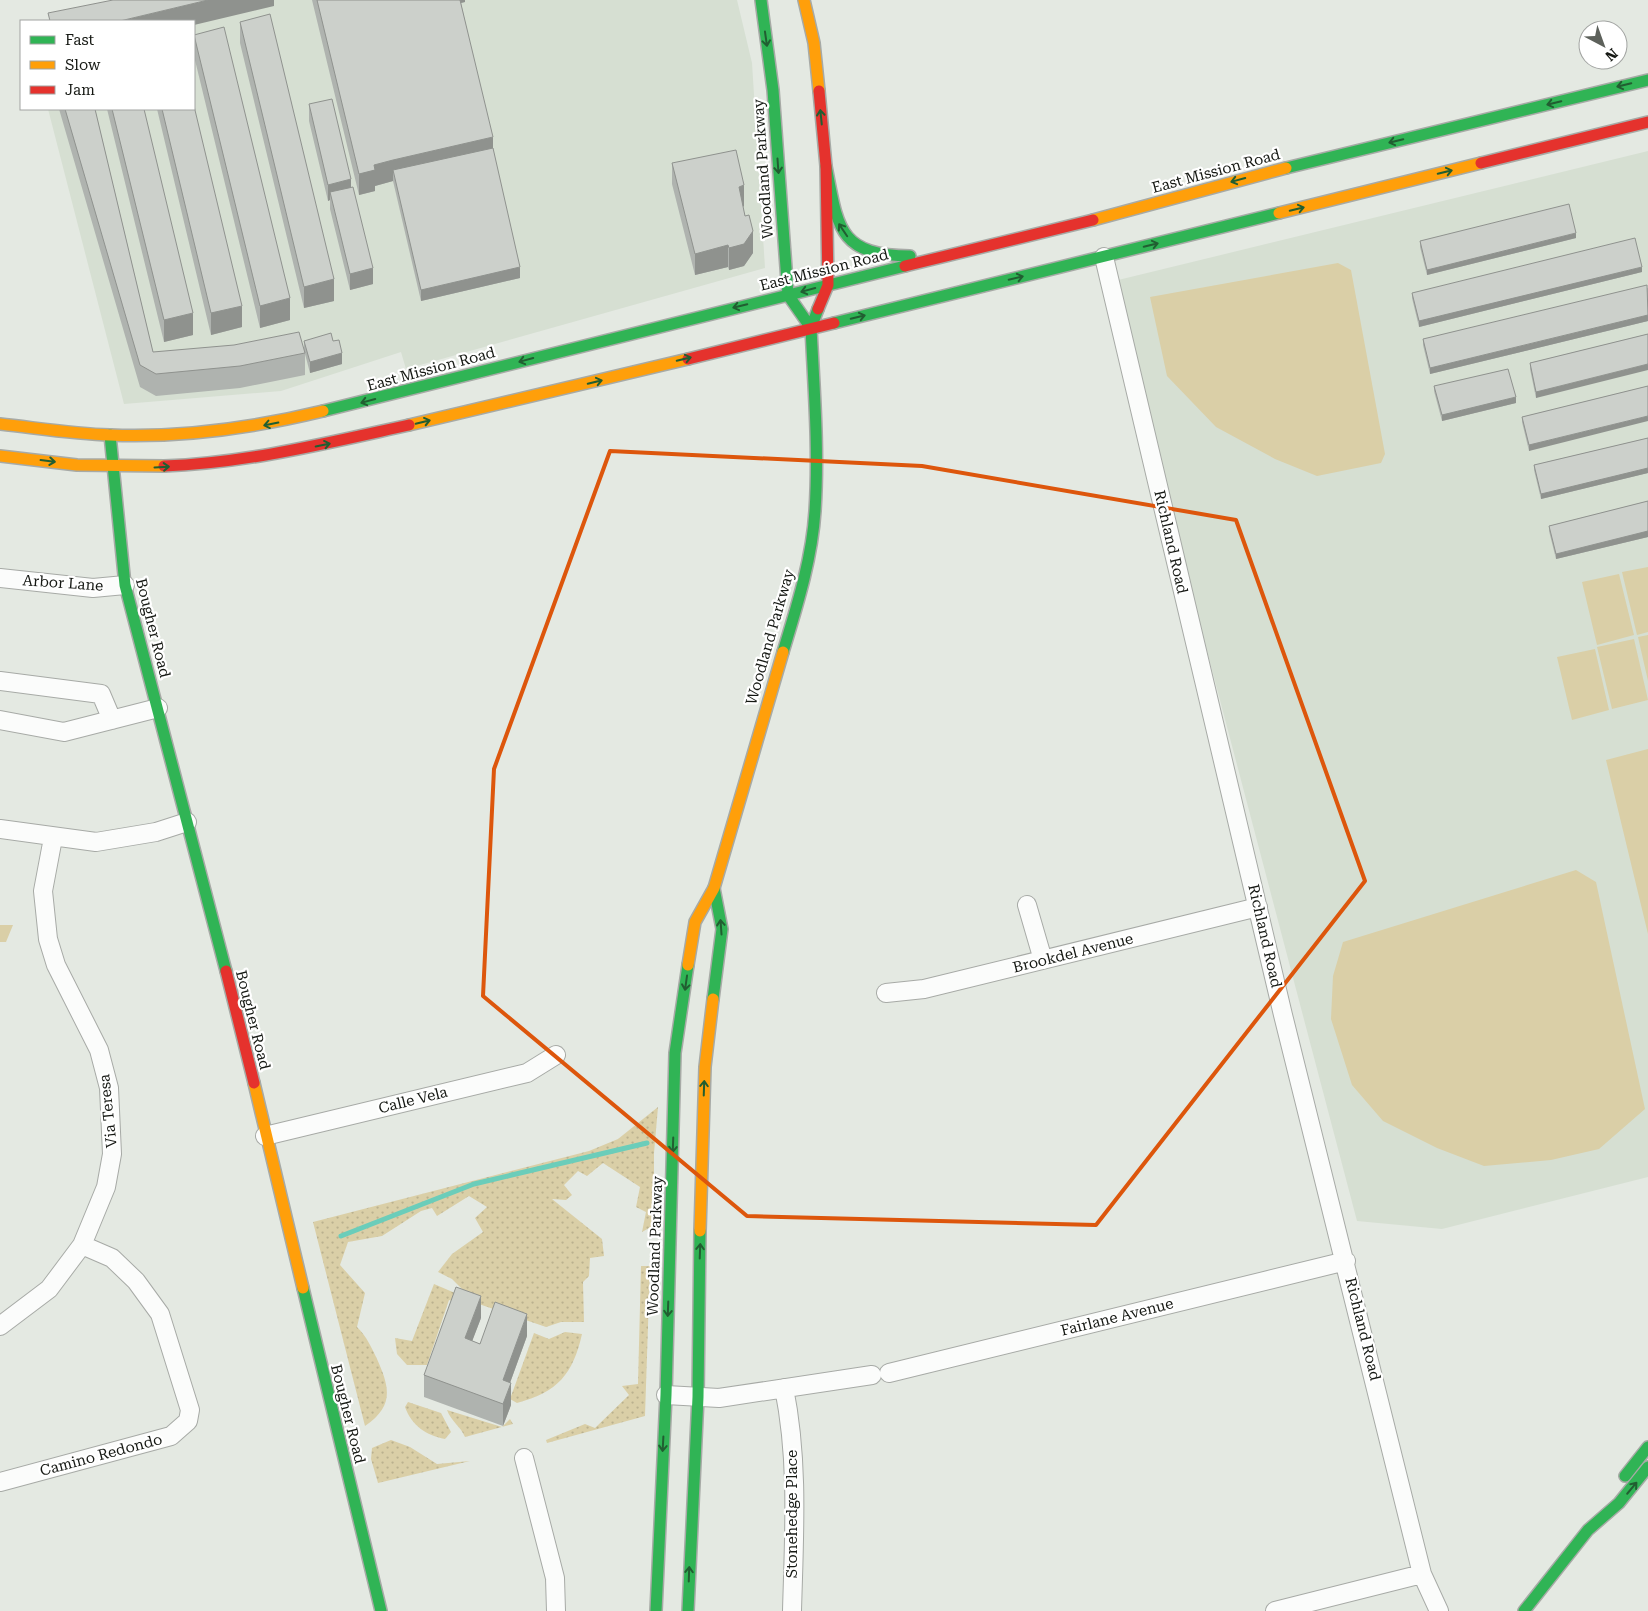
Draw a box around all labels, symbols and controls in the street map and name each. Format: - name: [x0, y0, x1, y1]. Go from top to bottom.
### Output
- legend: [20, 20, 195, 110]
- north arrow: [1578, 20, 1628, 70]
- text: Fast: [65, 31, 95, 49]
- one-way arrow: [761, 31, 771, 47]
- text: N: [1602, 45, 1621, 65]
- text: Slow: [65, 56, 101, 74]
- text: Jam: [65, 81, 95, 99]
- one-way arrow: [1617, 81, 1633, 90]
- street label: Woodland Parkway: [749, 98, 777, 240]
- one-way arrow: [1546, 98, 1562, 108]
- one-way arrow: [817, 110, 826, 126]
- one-way arrow: [1388, 137, 1404, 146]
- street label: East Mission Road: [1150, 145, 1282, 197]
- one-way arrow: [774, 158, 783, 174]
- one-way arrow: [1436, 167, 1452, 176]
- one-way arrow: [1231, 176, 1247, 186]
- one-way arrow: [1289, 204, 1305, 213]
- one-way arrow: [838, 223, 848, 237]
- one-way arrow: [1143, 240, 1159, 250]
- street label: East Mission Road: [758, 245, 891, 295]
- one-way arrow: [1007, 273, 1023, 283]
- one-way arrow: [800, 286, 816, 295]
- one-way arrow: [733, 302, 749, 311]
- one-way arrow: [850, 312, 866, 322]
- street label: East Mission Road: [365, 343, 497, 395]
- one-way arrow: [676, 354, 692, 363]
- one-way arrow: [518, 356, 534, 365]
- one-way arrow: [586, 377, 602, 386]
- one-way arrow: [361, 397, 377, 406]
- one-way arrow: [415, 417, 431, 426]
- one-way arrow: [263, 420, 279, 429]
- one-way arrow: [314, 440, 330, 449]
- one-way arrow: [40, 456, 56, 466]
- one-way arrow: [154, 462, 170, 471]
- street label: Richland Road: [1150, 488, 1192, 596]
- street label: Woodland Parkway: [742, 567, 798, 707]
- street label: Arbor Lane: [22, 571, 104, 595]
- street label: Bougher Road: [132, 576, 174, 680]
- street label: Richland Road: [1244, 882, 1286, 990]
- one-way arrow: [716, 919, 725, 935]
- street label: Brookdel Avenue: [1011, 929, 1135, 977]
- street label: Bougher Road: [232, 968, 274, 1072]
- one-way arrow: [680, 975, 690, 991]
- street label: Via Teresa: [95, 1073, 121, 1149]
- one-way arrow: [699, 1081, 709, 1097]
- street label: Calle Vela: [377, 1083, 449, 1117]
- one-way arrow: [668, 1136, 678, 1153]
- street label: Woodland Parkway: [644, 1176, 666, 1316]
- one-way arrow: [696, 1243, 705, 1259]
- street label: Richland Road: [1341, 1276, 1385, 1383]
- street label: Fairlane Avenue: [1059, 1294, 1175, 1340]
- one-way arrow: [663, 1300, 673, 1317]
- street label: Bougher Road: [327, 1362, 369, 1466]
- street label: Camino Redondo: [38, 1430, 164, 1480]
- one-way arrow: [659, 1436, 668, 1452]
- street label: Stonehedge Place: [783, 1450, 801, 1578]
- one-way arrow: [1626, 1481, 1638, 1494]
- one-way arrow: [684, 1566, 694, 1582]

